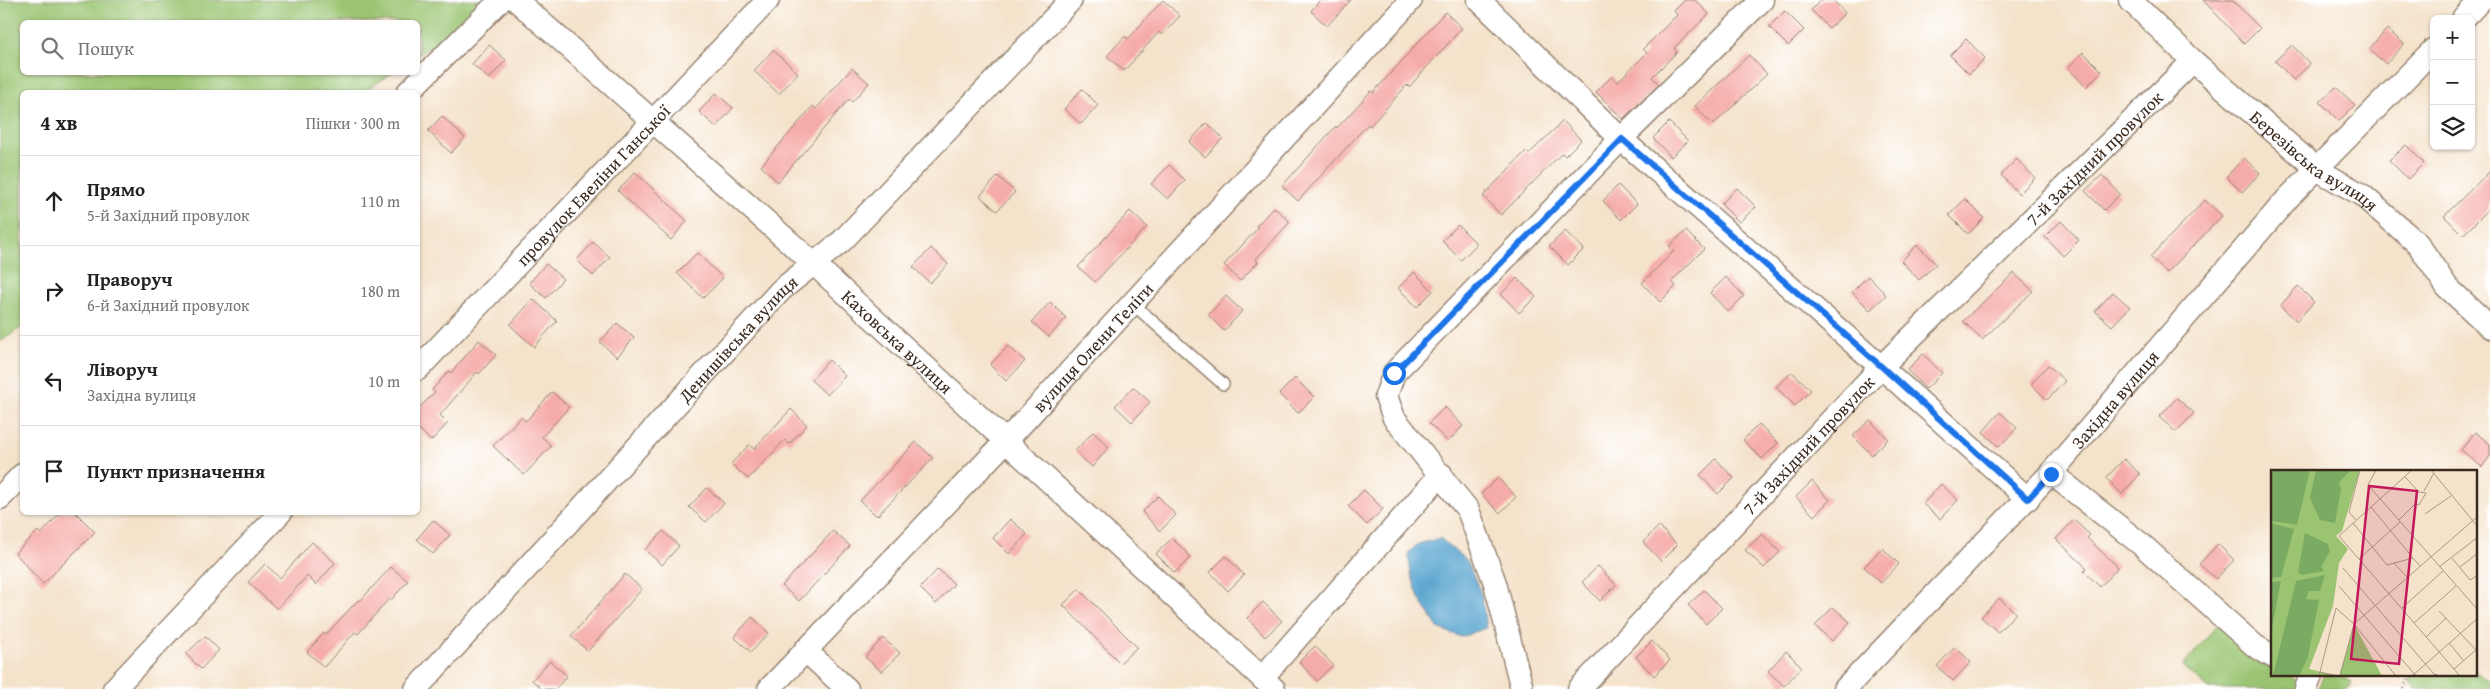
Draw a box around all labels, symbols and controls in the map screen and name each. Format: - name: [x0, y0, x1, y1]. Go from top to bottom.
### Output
- map controls: [2430, 15, 2475, 150]
- button: +: [2430, 15, 2475, 60]
- search box: [20, 20, 420, 75]
- icon: search: [38, 34, 66, 62]
- text: Пошук: [78, 34, 134, 62]
- button: −: [2430, 60, 2475, 105]
- street label: 7-й Західний провулок: [2019, 84, 2169, 232]
- street label: провулок Евеліни Ганської: [509, 97, 677, 272]
- street label: Березівська вулиця: [2244, 103, 2385, 217]
- button: layers: [2430, 105, 2475, 150]
- text: 4 хв: [40, 107, 78, 138]
- text: Пішки · 300 m: [306, 111, 400, 135]
- text: Прямо: [87, 175, 145, 203]
- icon: ahead: [40, 187, 68, 215]
- text: 110 m: [360, 189, 400, 213]
- text: 5-й Західний провулок: [87, 203, 249, 227]
- text: Праворуч: [87, 265, 172, 293]
- street label: Денишівська вулиця: [671, 268, 803, 409]
- street label: вулиця Олени Теліги: [1026, 275, 1160, 418]
- icon: right: [40, 277, 68, 305]
- text: 180 m: [360, 279, 400, 303]
- street label: Каховська вулиця: [836, 283, 959, 400]
- text: 6-й Західний провулок: [87, 293, 249, 317]
- street label: Західна вулиця: [2064, 344, 2165, 454]
- text: Ліворуч: [87, 355, 158, 383]
- route start: [1383, 362, 1406, 385]
- icon: left: [40, 367, 68, 395]
- street label: 7-й Західний провулок: [1736, 368, 1881, 521]
- text: 10 m: [368, 369, 400, 393]
- text: Західна вулиця: [87, 383, 196, 407]
- icon: arrive: [40, 457, 68, 485]
- text: Пункт призначення: [87, 457, 265, 485]
- route end: [2040, 463, 2063, 486]
- inset map: [2271, 470, 2478, 676]

